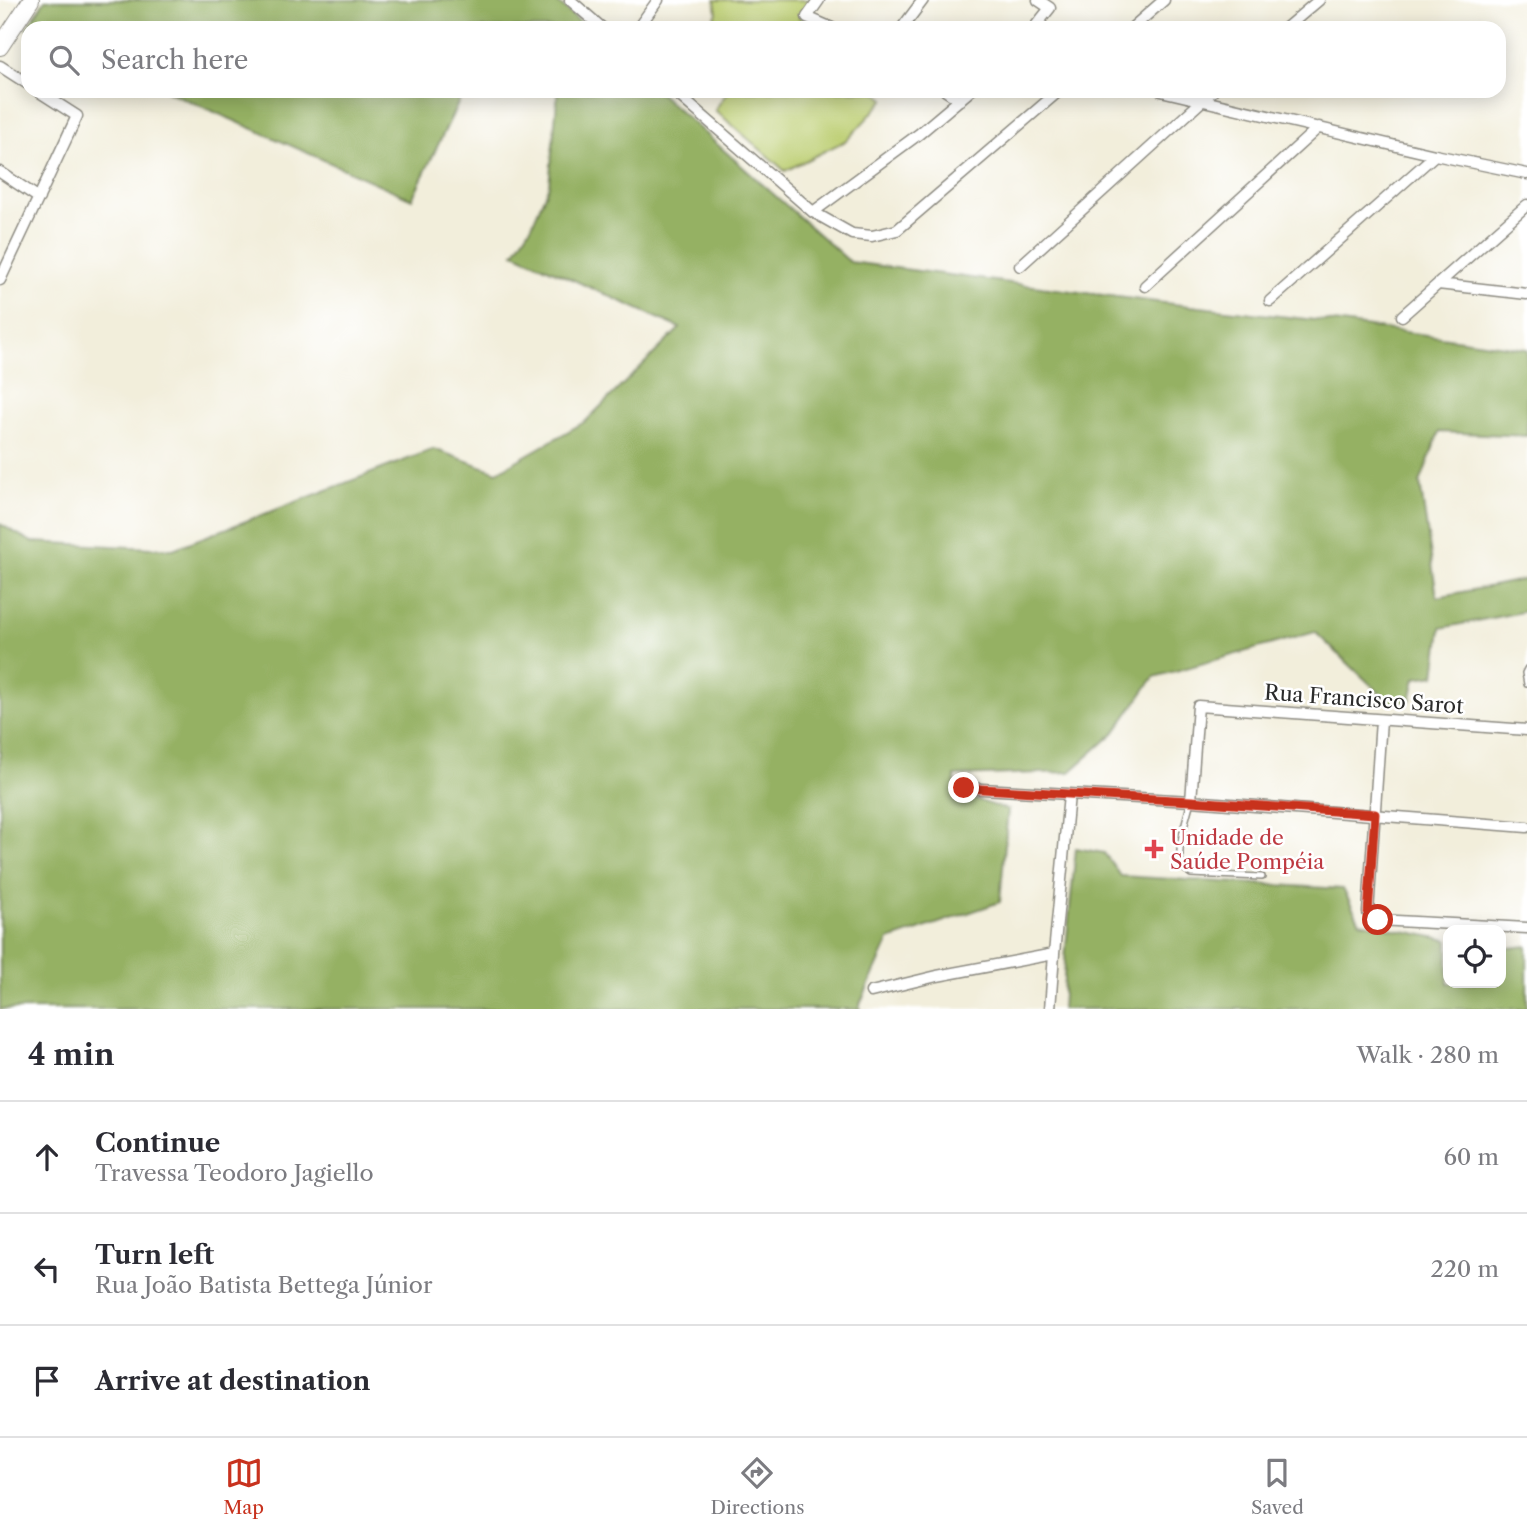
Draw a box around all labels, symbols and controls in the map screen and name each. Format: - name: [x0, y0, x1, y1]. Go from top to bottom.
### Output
- search box: [21, 21, 1506, 98]
- icon: search: [45, 41, 83, 79]
- text: Search here: [101, 44, 248, 76]
- street label: Rua Francisco Sarot: [1263, 680, 1465, 718]
- route end: [948, 772, 979, 803]
- place label: Unidade de Saúde Pompéia: [1170, 825, 1325, 874]
- marker: Unidade de Saúde Pompéia: [1144, 839, 1164, 859]
- route start: [1362, 904, 1393, 935]
- map controls: [1443, 925, 1506, 988]
- button: locate: [1443, 925, 1506, 988]
- text: 4 min: [28, 1036, 114, 1073]
- text: Walk · 280 m: [1356, 1041, 1499, 1069]
- text: Continue: [95, 1127, 220, 1159]
- icon: ahead: [28, 1138, 66, 1176]
- text: 60 m: [1443, 1143, 1499, 1171]
- text: Travessa Teodoro Jagiello: [95, 1159, 374, 1187]
- text: Turn left: [95, 1239, 214, 1271]
- icon: left: [28, 1250, 66, 1288]
- text: 220 m: [1430, 1255, 1499, 1283]
- text: Rua João Batista Bettega Júnior: [95, 1271, 433, 1299]
- icon: arrive: [28, 1362, 66, 1400]
- text: Arrive at destination: [95, 1365, 370, 1397]
- tab: Map: [223, 1454, 264, 1519]
- tab: Directions: [711, 1454, 804, 1519]
- tab: Saved: [1251, 1454, 1304, 1519]

